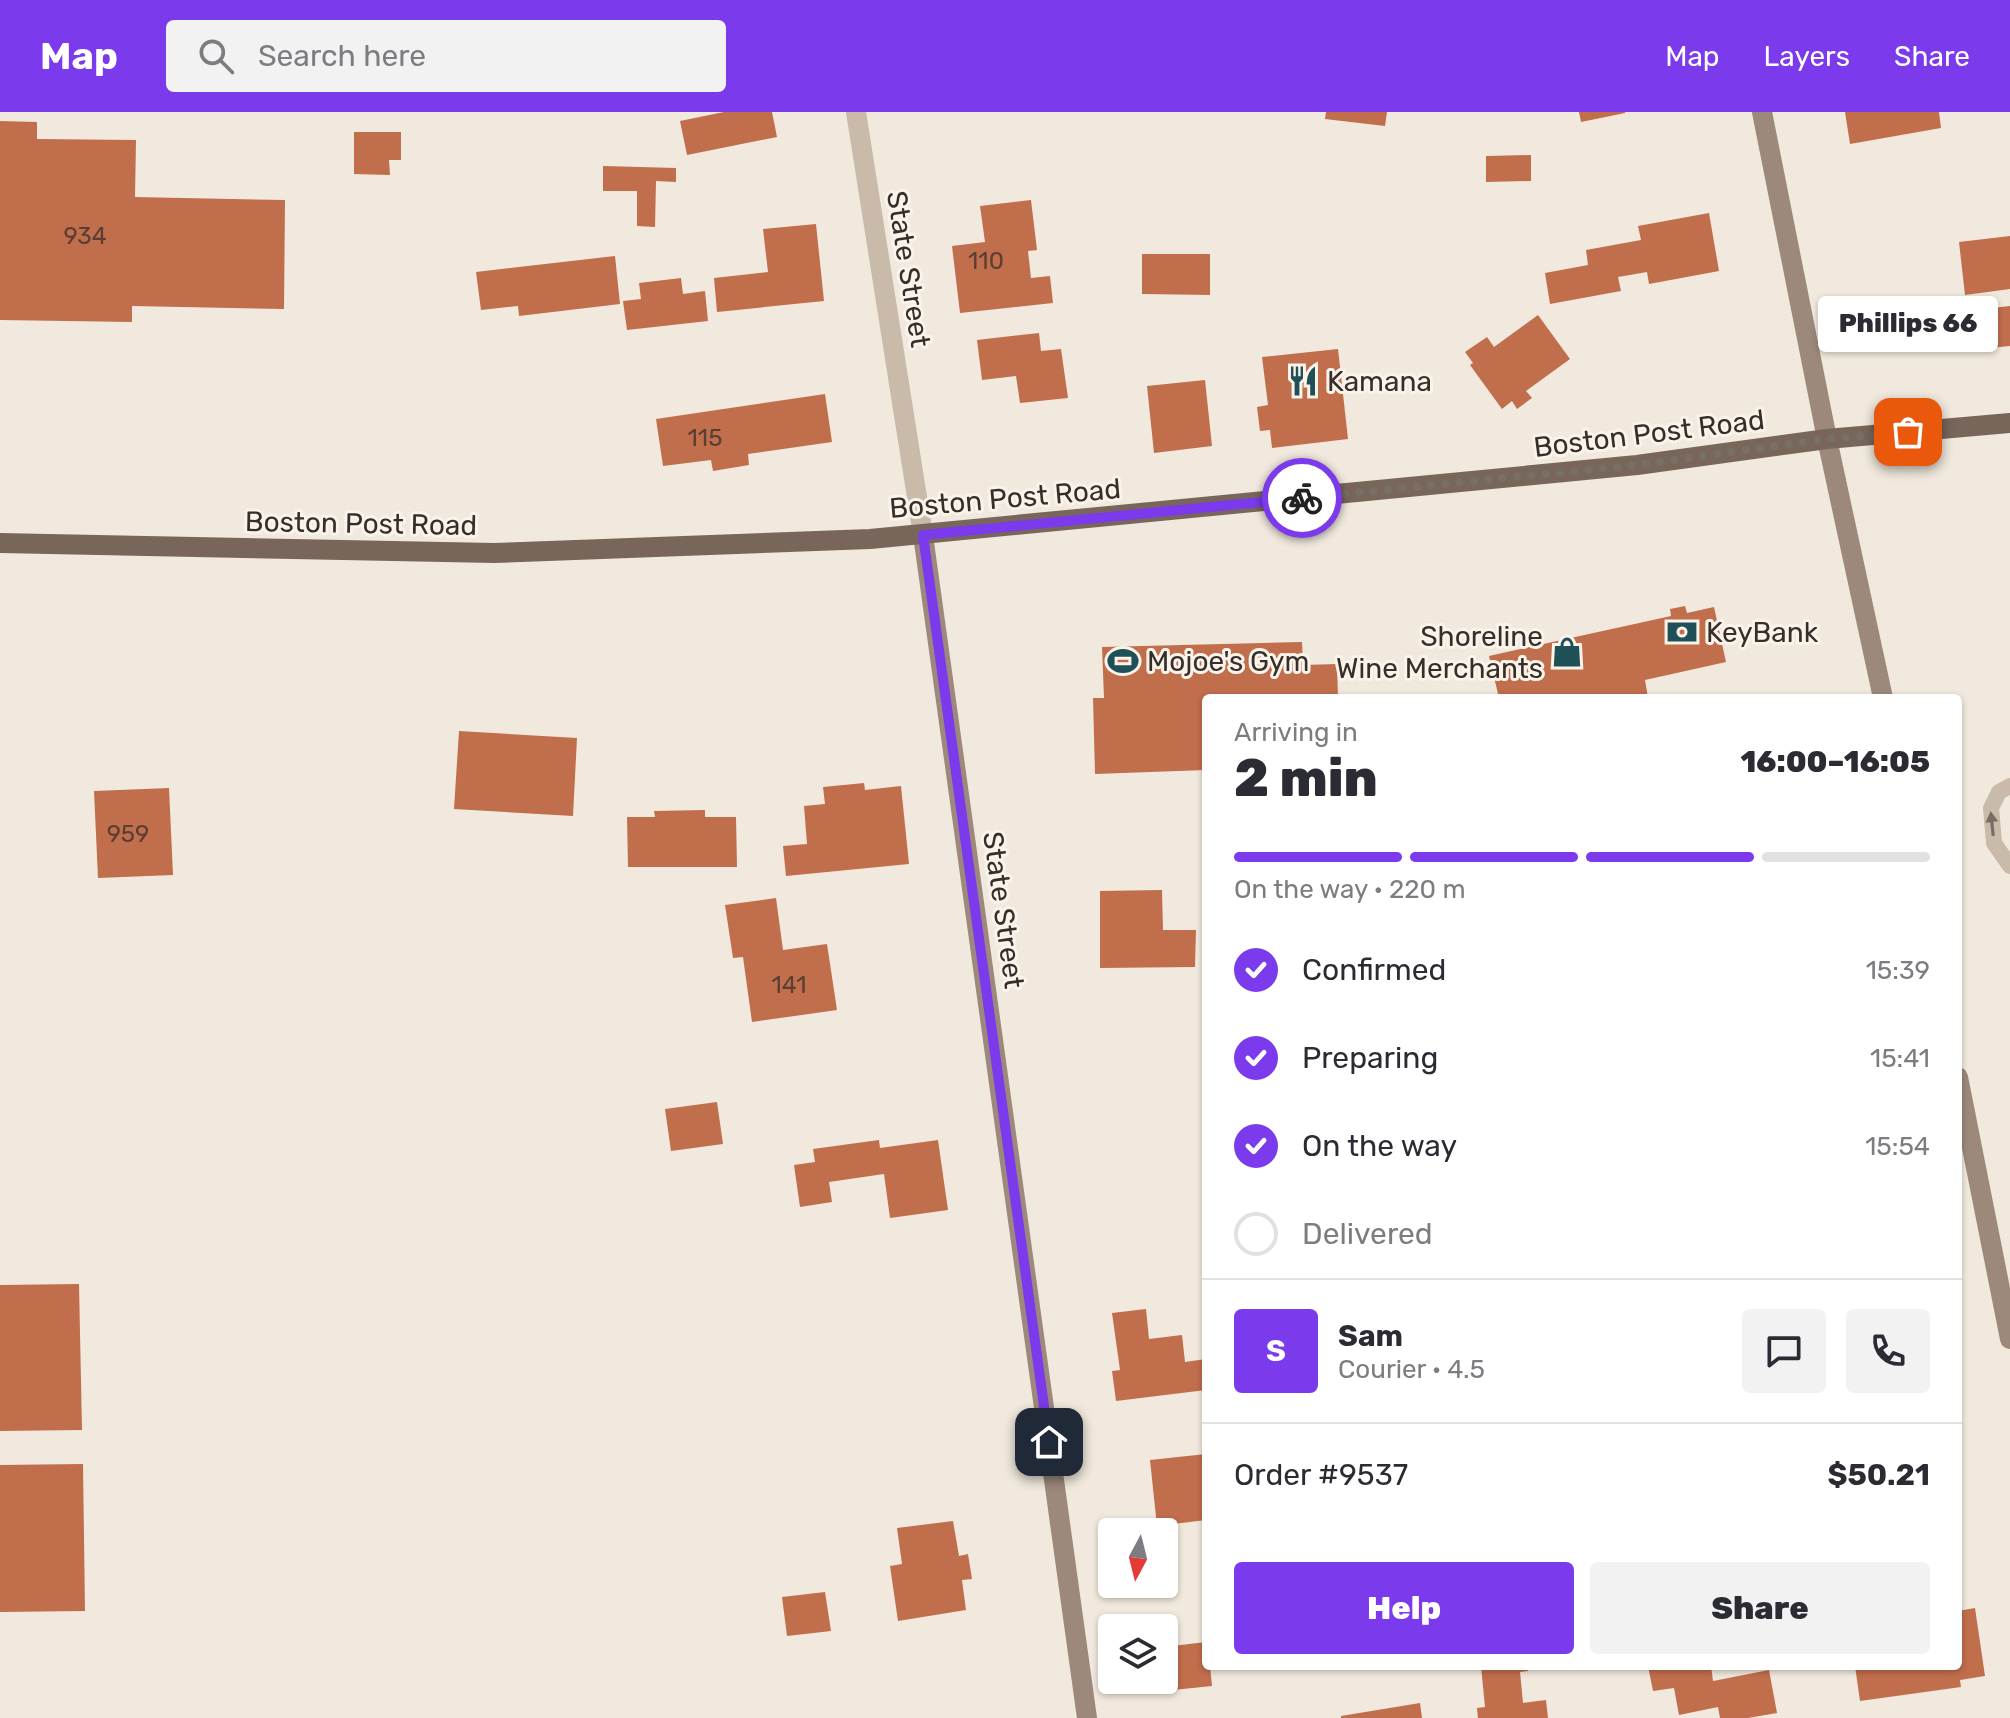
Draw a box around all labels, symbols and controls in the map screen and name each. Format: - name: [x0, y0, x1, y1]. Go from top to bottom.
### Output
- search box: [166, 20, 726, 92]
- text: Map: [40, 33, 118, 79]
- icon: search: [194, 34, 238, 78]
- text: Search here: [258, 38, 426, 74]
- text: Map: [1665, 40, 1720, 73]
- text: Layers: [1764, 40, 1850, 73]
- text: Share: [1894, 40, 1970, 73]
- street label: State Street: [880, 188, 937, 350]
- house number: 934: [63, 222, 107, 250]
- house number: 110: [968, 247, 1004, 275]
- callout: Phillips 66: [1818, 296, 1998, 352]
- text: Phillips 66: [1839, 308, 1977, 339]
- restaurant icon: Kamana: [1286, 364, 1320, 398]
- place label: Kamana: [1327, 365, 1432, 398]
- pin: [1874, 398, 1942, 466]
- street label: Boston Post Road: [1532, 403, 1766, 464]
- icon: bag: [1886, 410, 1930, 454]
- house number: 115: [688, 424, 722, 452]
- courier: [1262, 458, 1342, 538]
- street label: Boston Post Road: [888, 472, 1122, 525]
- icon: bike: [1280, 476, 1324, 520]
- street label: Boston Post Road: [245, 505, 477, 542]
- bank icon: KeyBank: [1665, 615, 1699, 649]
- place label: KeyBank: [1706, 616, 1819, 649]
- place label: Shoreline Wine Merchants: [1336, 620, 1543, 685]
- shop icon: Shoreline Wine Merchants: [1550, 635, 1584, 669]
- sports icon: Mojoe's Gym: [1106, 644, 1140, 678]
- place label: Mojoe's Gym: [1147, 645, 1309, 678]
- text: Arriving in: [1234, 717, 1358, 748]
- text: 16:00–16:05: [1740, 744, 1930, 780]
- text: 2 min: [1234, 747, 1378, 809]
- one-way arrow: [1986, 811, 1999, 836]
- house number: 959: [107, 820, 149, 848]
- street label: State Street: [976, 829, 1031, 991]
- text: On the way · 220 m: [1234, 874, 1466, 905]
- icon: check: [1234, 948, 1278, 992]
- text: Confirmed: [1302, 952, 1446, 988]
- text: 15:39: [1866, 955, 1930, 986]
- house number: 141: [772, 971, 806, 999]
- icon: check: [1234, 1036, 1278, 1080]
- text: Preparing: [1302, 1040, 1438, 1076]
- text: 15:41: [1870, 1043, 1930, 1074]
- icon: check: [1234, 1124, 1278, 1168]
- text: On the way: [1302, 1128, 1457, 1164]
- text: 15:54: [1865, 1131, 1930, 1162]
- text: Delivered: [1302, 1216, 1433, 1252]
- button: chat: [1742, 1309, 1826, 1393]
- button: phone: [1846, 1309, 1930, 1393]
- text: Sam: [1338, 1318, 1403, 1354]
- text: S: [1266, 1333, 1286, 1369]
- text: Courier · 4.5: [1338, 1354, 1485, 1385]
- pin: [1015, 1408, 1083, 1476]
- icon: home: [1027, 1420, 1071, 1464]
- text: Order #9537: [1234, 1457, 1408, 1493]
- text: $50.21: [1827, 1457, 1930, 1493]
- north arrow: [1098, 1518, 1178, 1598]
- map controls: [1098, 1518, 1178, 1694]
- button: Help: [1234, 1562, 1574, 1654]
- button: Share: [1590, 1562, 1930, 1654]
- button: layers: [1098, 1614, 1178, 1694]

